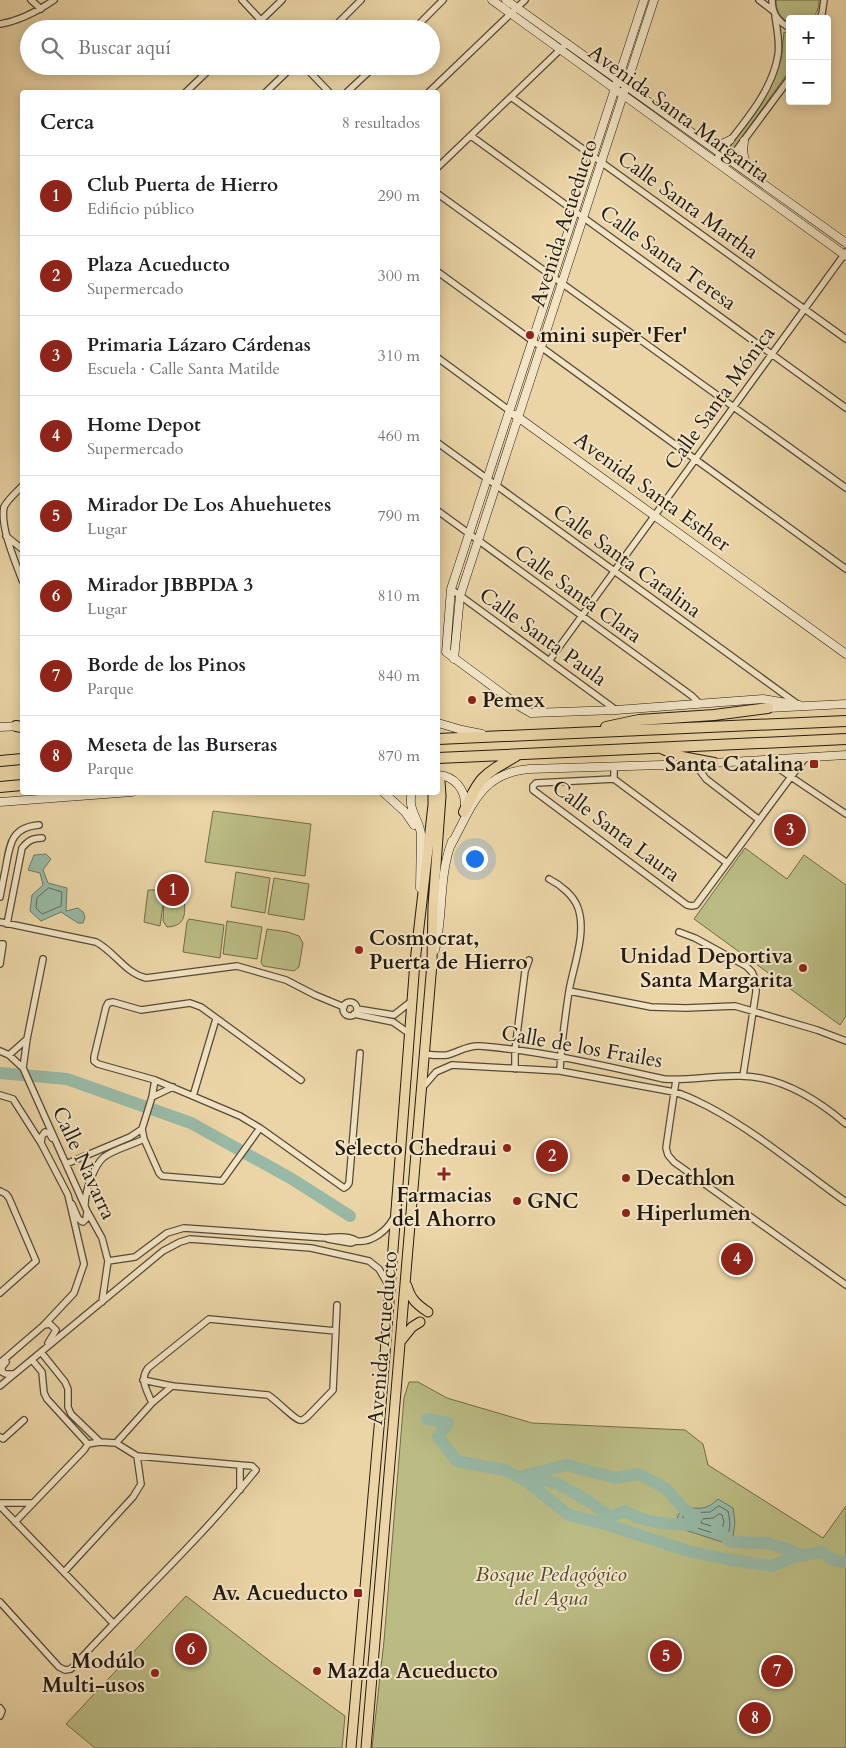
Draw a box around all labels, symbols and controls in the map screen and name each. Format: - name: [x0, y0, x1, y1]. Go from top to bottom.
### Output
- map controls: [786, 15, 831, 105]
- button: +: [786, 15, 831, 60]
- search box: [20, 20, 440, 75]
- icon: search: [38, 34, 66, 62]
- text: Buscar aquí: [78, 35, 171, 61]
- street label: Avenida Santa Margarita: [582, 38, 776, 190]
- button: −: [786, 60, 831, 105]
- text: Cerca: [40, 108, 94, 137]
- text: 8 resultados: [342, 112, 420, 134]
- street label: Avenida Acueducto: [523, 135, 605, 311]
- street label: Calle Santa Martha: [612, 144, 764, 266]
- text: Club Puerta de Hierro: [87, 172, 278, 198]
- text: 1: [52, 185, 60, 207]
- text: 290 m: [378, 185, 420, 207]
- text: Edificio público: [87, 198, 194, 220]
- street label: Calle Santa Teresa: [594, 199, 742, 317]
- text: Plaza Acueducto: [87, 252, 230, 278]
- text: 2: [52, 265, 60, 287]
- text: 300 m: [378, 265, 420, 287]
- text: Supermercado: [87, 278, 183, 300]
- street label: Calle Santa Mónica: [658, 320, 782, 476]
- place label: mini super 'Fer': [540, 321, 688, 350]
- marker: mini super 'Fer': [524, 329, 536, 341]
- text: Primaria Lázaro Cárdenas: [87, 332, 311, 358]
- text: 3: [52, 345, 60, 367]
- text: 310 m: [378, 345, 420, 367]
- text: Escuela · Calle Santa Matilde: [87, 358, 280, 380]
- text: Home Depot: [87, 412, 201, 438]
- text: 4: [52, 425, 60, 447]
- text: 460 m: [378, 425, 420, 447]
- street label: Avenida Santa Esther: [568, 425, 736, 559]
- text: Supermercado: [87, 438, 183, 460]
- text: Mirador De Los Ahuehuetes: [87, 492, 331, 518]
- street label: Calle Santa Catalina: [547, 497, 707, 625]
- text: 5: [52, 505, 60, 527]
- text: 790 m: [378, 505, 420, 527]
- text: Lugar: [87, 518, 127, 540]
- street label: Calle Santa Clara: [508, 538, 648, 650]
- text: Mirador JBBPDA 3: [87, 572, 253, 598]
- street label: Calle Santa Paula: [473, 581, 613, 693]
- text: 6: [52, 585, 60, 607]
- text: 810 m: [378, 585, 420, 607]
- text: Lugar: [87, 598, 127, 620]
- text: Borde de los Pinos: [87, 652, 246, 678]
- text: 7: [52, 665, 60, 687]
- text: 840 m: [378, 665, 420, 687]
- text: Parque: [87, 678, 134, 700]
- place label: Pemex: [482, 686, 546, 715]
- marker: Pemex: [466, 694, 478, 706]
- text: Meseta de las Burseras: [87, 732, 277, 758]
- text: 8: [52, 745, 60, 767]
- text: 870 m: [378, 745, 420, 767]
- place label: Santa Catalina: [665, 750, 805, 779]
- text: Parque: [87, 758, 134, 780]
- marker: Santa Catalina: [808, 758, 820, 770]
- street label: Calle Santa Laura: [546, 773, 686, 889]
- pin: 3: [774, 811, 806, 849]
- your location: [462, 846, 488, 872]
- pin: 1: [157, 871, 189, 909]
- place label: Cosmocrat, Puerta de Hierro: [369, 924, 528, 977]
- place label: Unidad Deportiva Santa Margarita: [620, 942, 794, 995]
- marker: Cosmocrat, Puerta de Hierro: [353, 944, 365, 956]
- marker: Unidad Deportiva Santa Margarita: [797, 962, 809, 974]
- street label: Calle de los Frailes: [499, 1019, 665, 1075]
- street label: Calle Navarra: [45, 1102, 123, 1224]
- place label: Selecto Chedraui: [335, 1134, 497, 1163]
- pin: 2: [536, 1137, 568, 1175]
- marker: Selecto Chedraui: [501, 1142, 513, 1154]
- place label: Decathlon: [636, 1164, 736, 1193]
- marker: Farmacias del Ahorro: [438, 1168, 450, 1180]
- marker: Decathlon: [620, 1172, 632, 1184]
- place label: Farmacias del Ahorro: [392, 1181, 496, 1234]
- place label: GNC: [527, 1187, 579, 1216]
- marker: GNC: [511, 1195, 523, 1207]
- place label: Hiperlumen: [636, 1199, 752, 1228]
- marker: Hiperlumen: [620, 1207, 632, 1219]
- pin: 4: [721, 1240, 753, 1278]
- street label: Avenida Acueducto: [361, 1250, 405, 1426]
- park label: Bosque Pedagógico del Agua: [475, 1560, 627, 1613]
- place label: Av. Acueducto: [212, 1579, 348, 1608]
- marker: Av. Acueducto: [352, 1587, 364, 1599]
- pin: 6: [175, 1630, 207, 1668]
- pin: 5: [650, 1637, 682, 1675]
- place label: Modúlo Multi-usos: [42, 1647, 145, 1700]
- pin: 7: [761, 1652, 793, 1690]
- place label: Mazda Acueducto: [327, 1657, 498, 1686]
- marker: Mazda Acueducto: [311, 1665, 323, 1677]
- marker: Modúlo Multi-usos: [149, 1667, 161, 1679]
- pin: 8: [739, 1699, 771, 1737]

